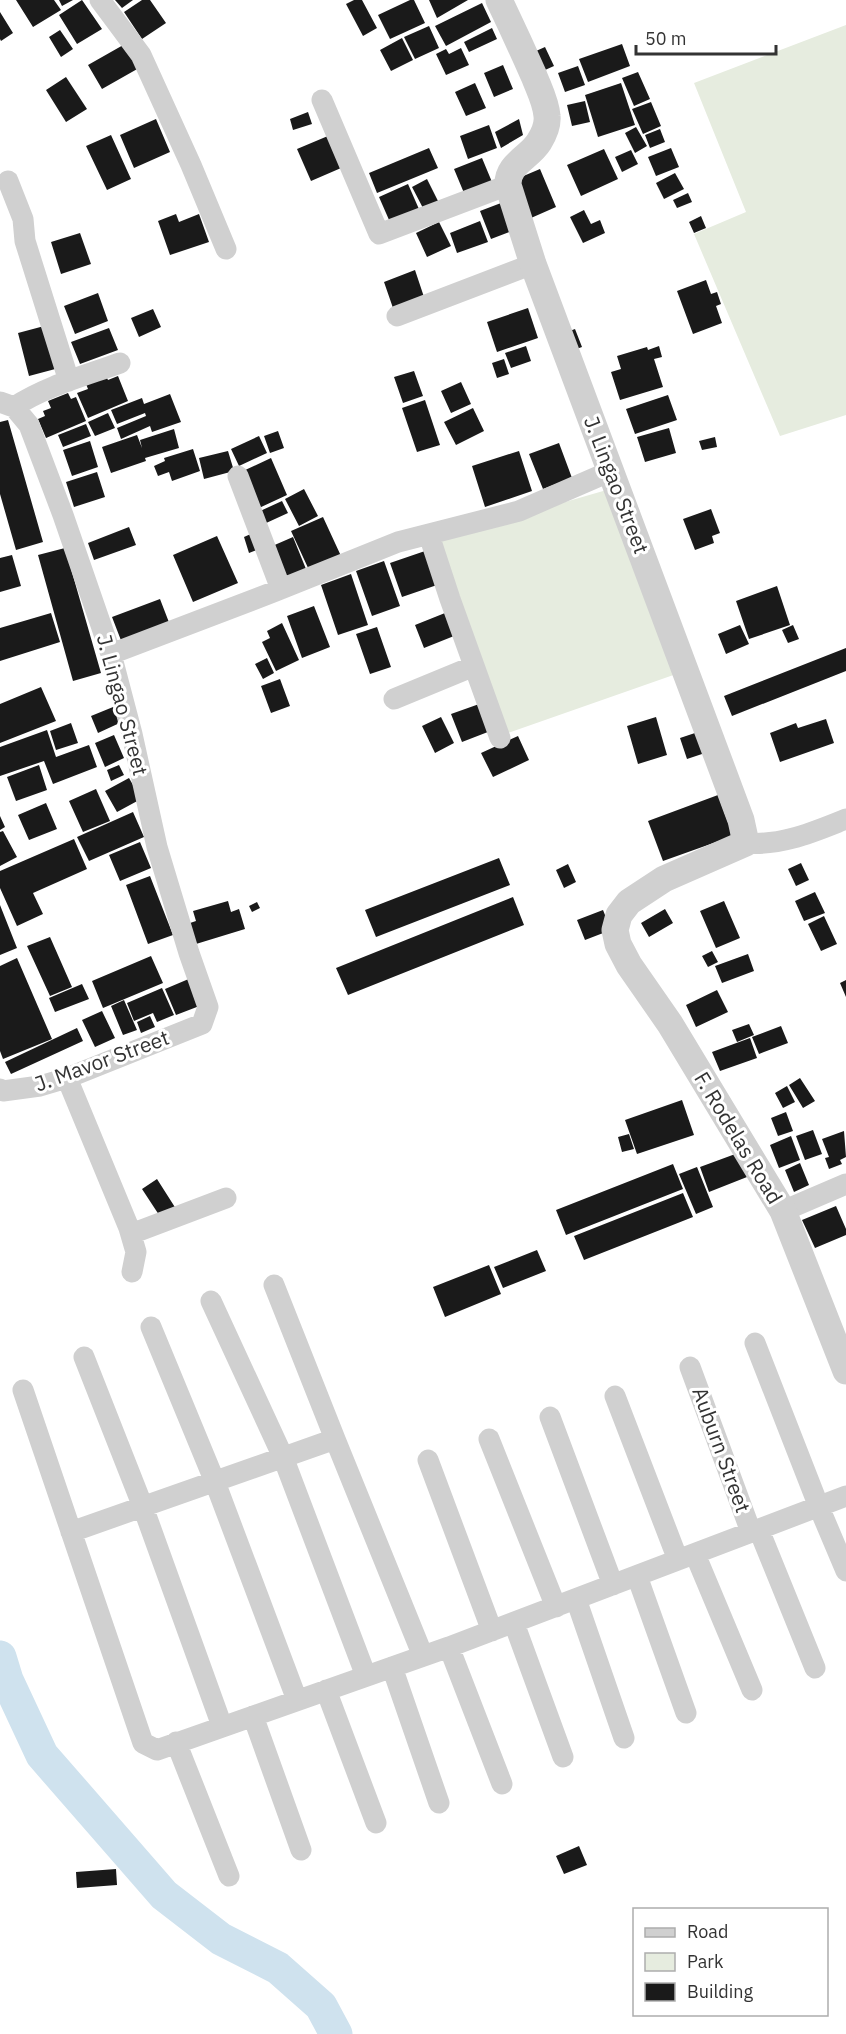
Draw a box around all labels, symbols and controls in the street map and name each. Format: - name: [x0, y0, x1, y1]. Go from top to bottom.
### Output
- scale bar: [636, 18, 776, 56]
- text: 50 m: [645, 27, 687, 50]
- street label: J. Lingao Street: [578, 412, 656, 557]
- street label: J. Lingao Street: [91, 631, 155, 778]
- street label: J. Mavor Street: [31, 1023, 173, 1097]
- street label: F. Rodelas Road: [688, 1066, 789, 1209]
- street label: Auburn Street: [686, 1383, 758, 1516]
- legend: [633, 1908, 828, 2016]
- text: Road: [687, 1920, 728, 1943]
- text: Park: [687, 1950, 724, 1973]
- text: Building: [687, 1980, 754, 2003]

